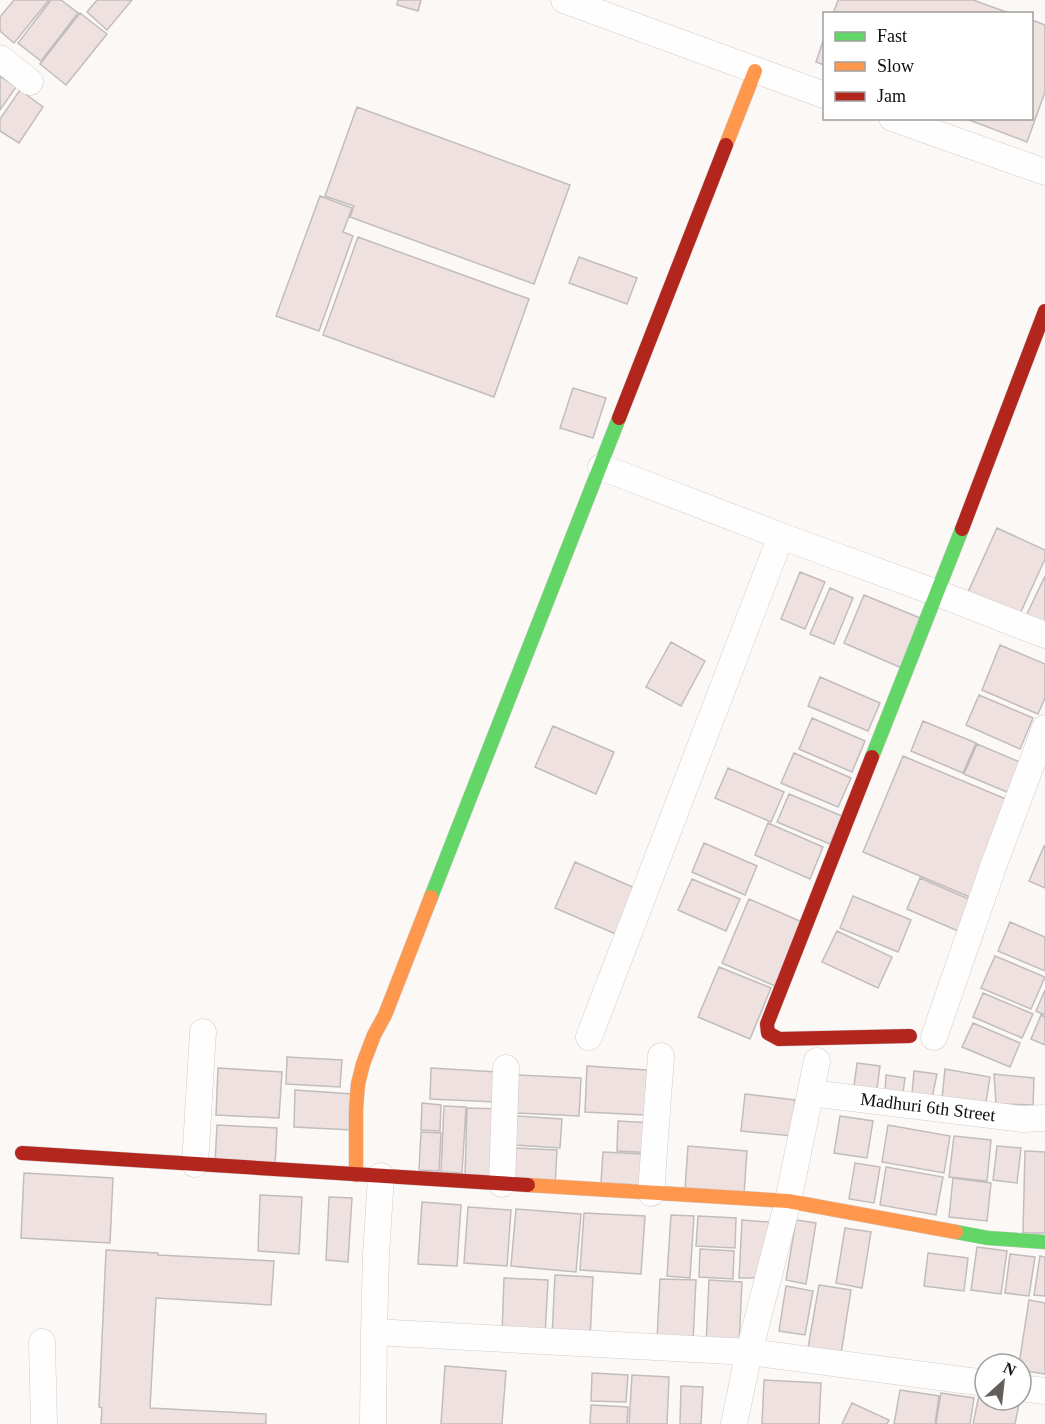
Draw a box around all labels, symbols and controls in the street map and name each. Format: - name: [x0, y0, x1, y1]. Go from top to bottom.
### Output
- legend: [823, 12, 1033, 120]
- text: Fast: [877, 26, 907, 46]
- text: Slow: [877, 56, 914, 76]
- text: Jam: [877, 86, 906, 106]
- street label: Madhuri 6th Street: [859, 1089, 997, 1125]
- north arrow: [973, 1352, 1033, 1412]
- text: N: [1001, 1359, 1019, 1379]

